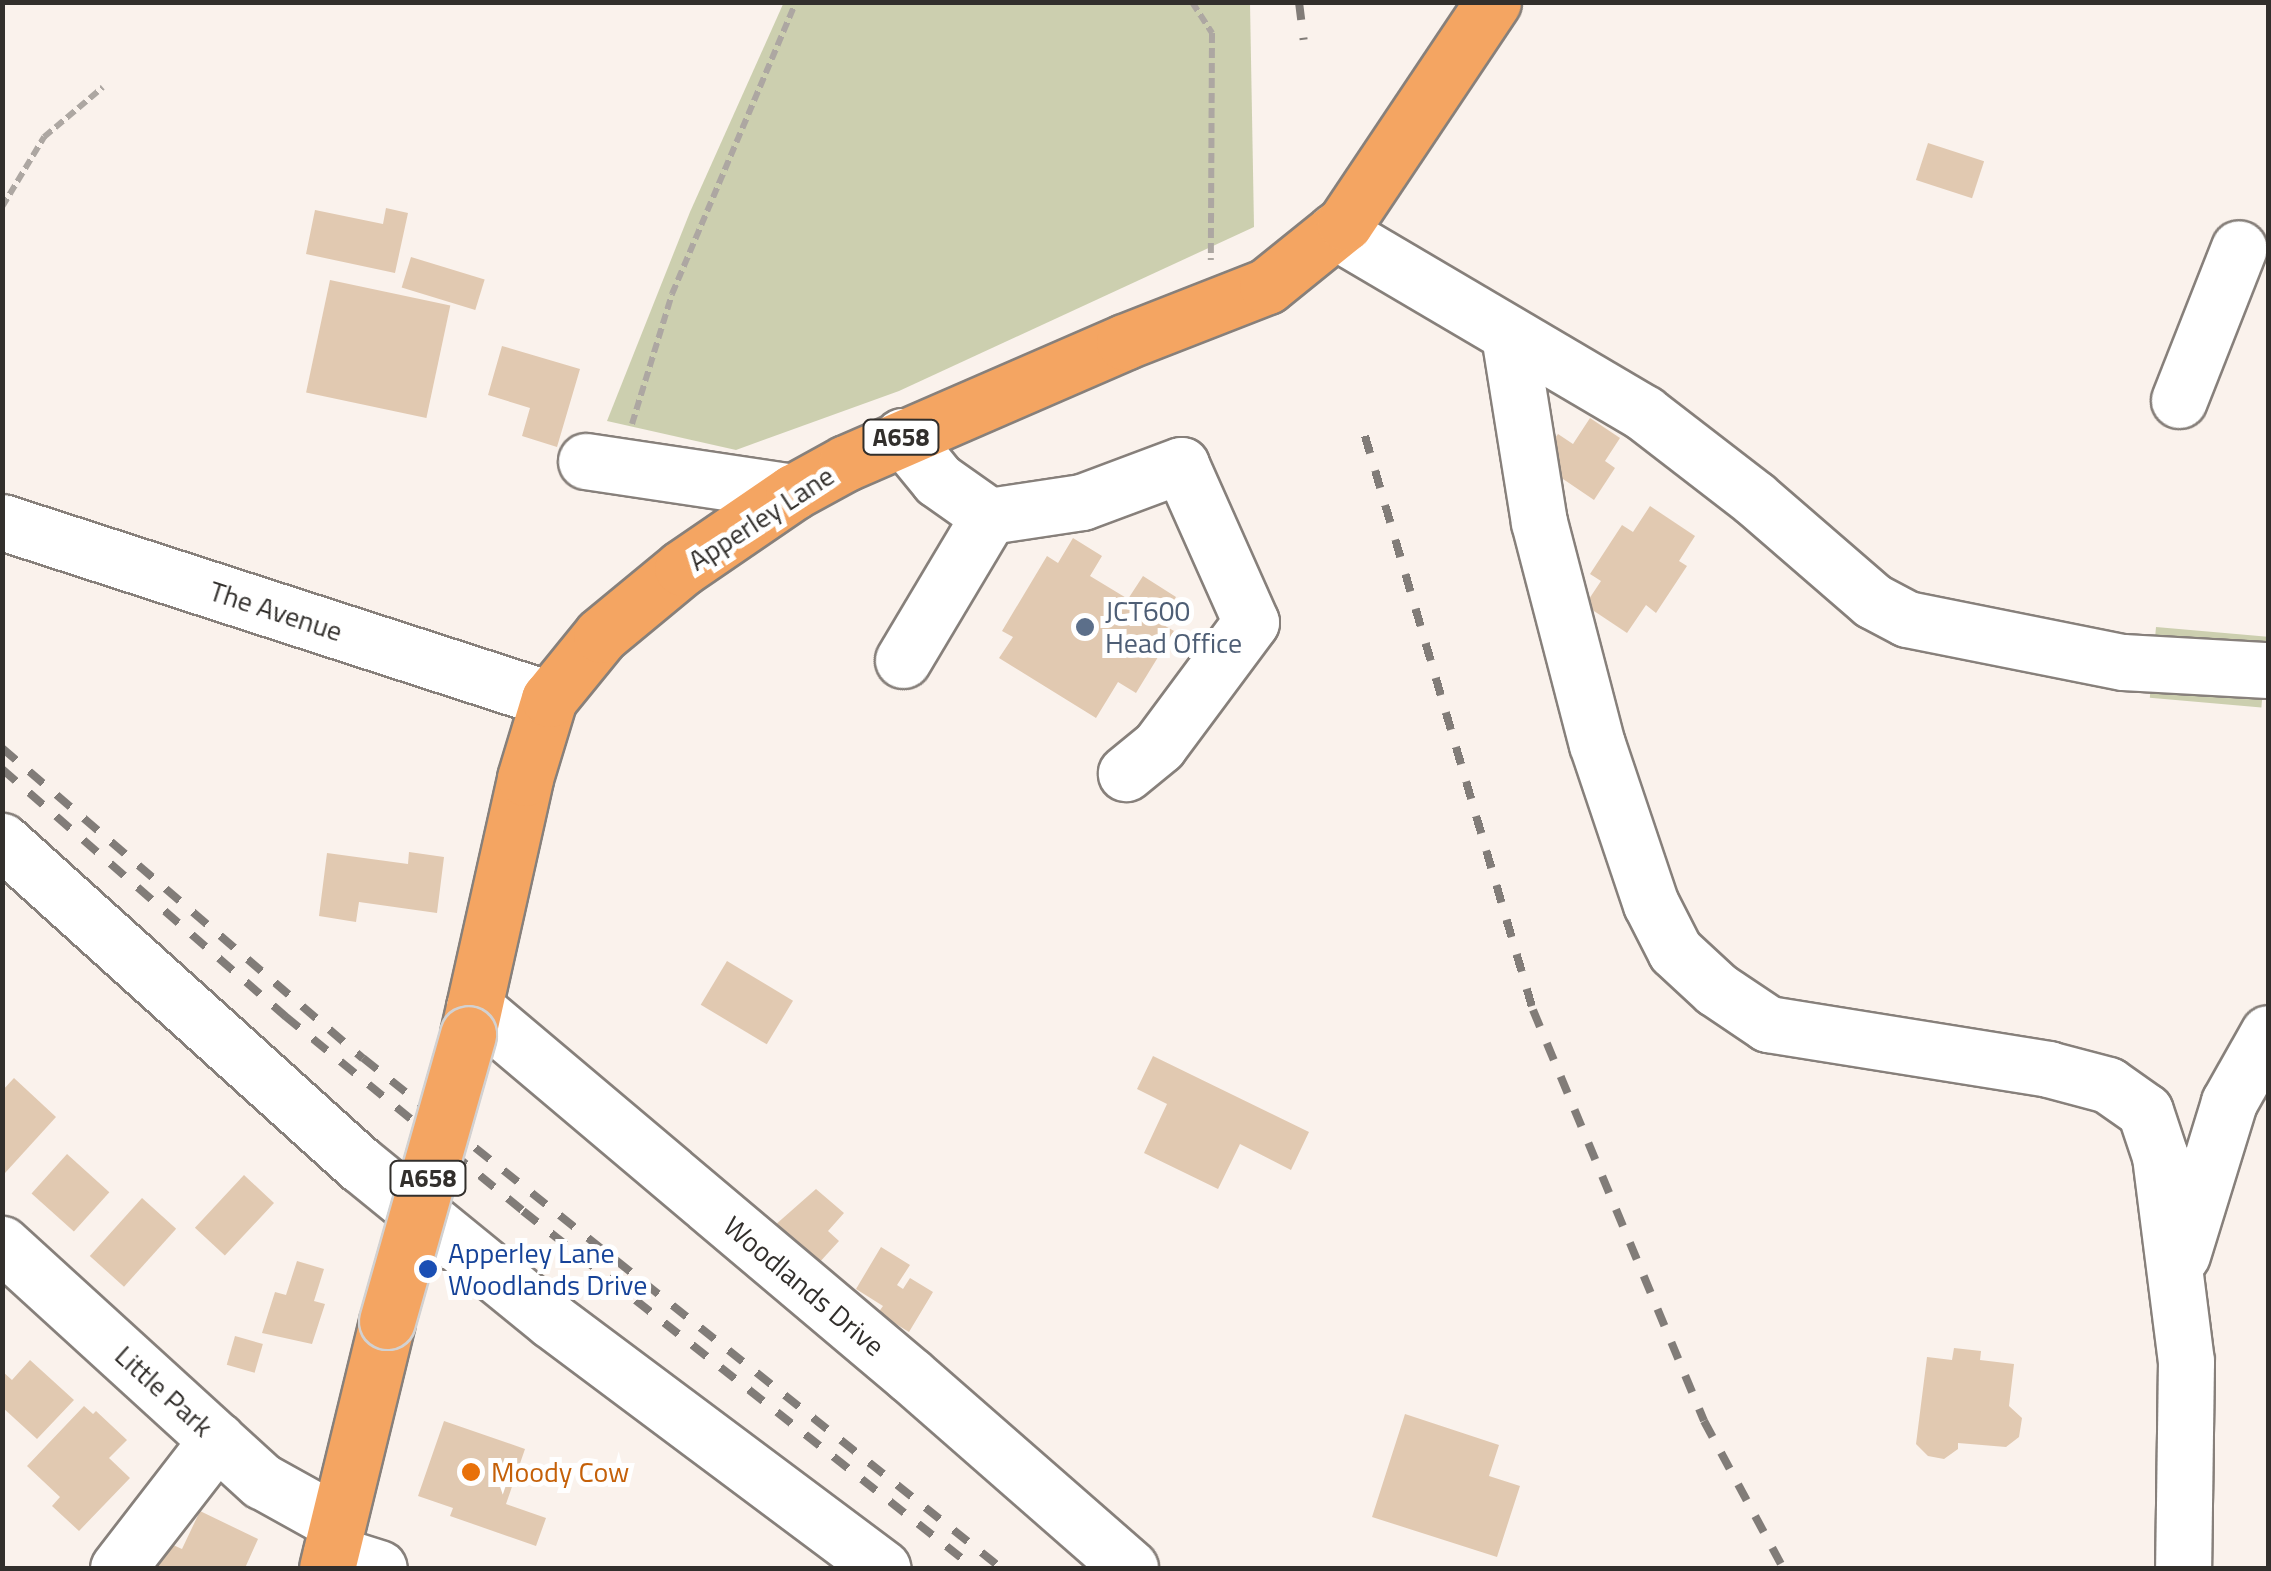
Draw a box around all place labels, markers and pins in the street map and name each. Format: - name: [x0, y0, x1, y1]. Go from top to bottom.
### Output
- place label: JCT600 Head Office: [1105, 594, 1242, 660]
- marker: JCT600 Head Office: [1074, 616, 1096, 638]
- place label: Apperley Lane Woodlands Drive: [448, 1236, 647, 1302]
- marker: Apperley Lane Woodlands Drive: [417, 1258, 439, 1280]
- place label: Moody Cow: [491, 1455, 629, 1489]
- marker: Moody Cow: [460, 1461, 482, 1483]

